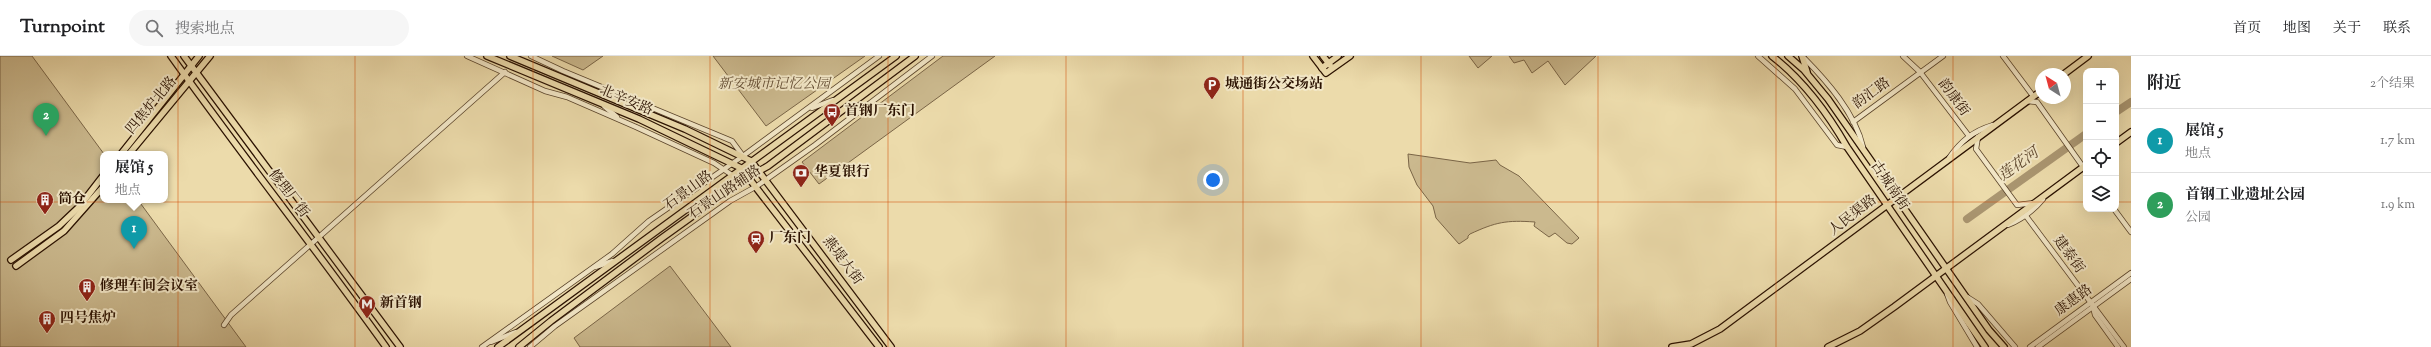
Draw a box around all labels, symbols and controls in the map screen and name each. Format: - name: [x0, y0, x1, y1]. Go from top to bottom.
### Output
- search box: [129, 10, 409, 46]
- text: Turnpoint: [20, 14, 105, 41]
- icon: search: [143, 17, 165, 39]
- text: 搜索地点: [175, 19, 235, 40]
- text: 首页: [2233, 19, 2261, 39]
- text: 地图: [2283, 19, 2311, 39]
- text: 关于: [2333, 19, 2361, 39]
- text: 联系: [2383, 19, 2411, 39]
- north arrow: [2035, 68, 2071, 104]
- map controls: [2083, 68, 2119, 212]
- button: +: [2083, 68, 2119, 104]
- text: 附近: [2147, 72, 2181, 96]
- street label: 四焦炉北路: [122, 73, 182, 139]
- street label: 韵汇路: [1849, 74, 1895, 114]
- park label: 新安城市记忆公园: [718, 75, 832, 95]
- parking icon: 城通街公交场站: [1202, 75, 1222, 100]
- place label: 城通街公交场站: [1225, 75, 1323, 95]
- street label: 韵康街: [1932, 75, 1974, 121]
- text: 2个结果: [2370, 75, 2415, 93]
- street label: 北辛安路: [596, 81, 656, 121]
- bus stop icon: 首钢厂东门: [822, 102, 842, 127]
- place label: 首钢厂东门: [845, 102, 915, 122]
- pin: 2: [33, 103, 59, 136]
- button: −: [2083, 104, 2119, 140]
- text: 展馆 5: [2185, 121, 2223, 142]
- text: 1: [2158, 132, 2162, 150]
- text: 1.7 km: [2380, 132, 2415, 150]
- button: locate: [2083, 140, 2119, 176]
- water label: 莲花河: [1995, 142, 2046, 187]
- text: 地点: [2185, 145, 2211, 163]
- popup: [100, 151, 168, 203]
- street label: 古城南街: [1865, 157, 1913, 215]
- text: 展馆 5: [115, 158, 153, 179]
- street label: 石景山路辅路: [685, 161, 765, 225]
- bank icon: 华夏银行: [791, 163, 811, 188]
- place label: 华夏银行: [814, 163, 870, 183]
- street label: 修理厂街: [263, 166, 313, 222]
- street label: 石景山路: [660, 166, 718, 216]
- your location: [1203, 170, 1223, 190]
- button: layers: [2083, 176, 2119, 212]
- text: 地点: [115, 182, 141, 200]
- text: 首钢工业遗址公园: [2185, 185, 2305, 206]
- building icon: 筒仓: [35, 190, 55, 215]
- place label: 筒仓: [58, 190, 86, 210]
- street label: 人民渠路: [1825, 191, 1881, 241]
- text: 2: [2157, 196, 2163, 214]
- text: 1.9 km: [2381, 196, 2415, 214]
- text: 公园: [2185, 209, 2211, 227]
- pin: 1: [121, 216, 147, 249]
- station icon: 厂东门: [746, 229, 766, 254]
- place label: 厂东门: [769, 229, 811, 249]
- street label: 建泰街: [2048, 232, 2088, 278]
- street label: 燕堤大街: [817, 233, 867, 289]
- building icon: 修理车间会议室: [77, 277, 97, 302]
- place label: 修理车间会议室: [100, 277, 198, 297]
- street label: 康惠路: [2051, 281, 2097, 321]
- metro station icon: 新首钢: [357, 294, 377, 319]
- place label: 新首钢: [380, 294, 422, 314]
- building icon: 四号焦炉: [37, 309, 57, 334]
- place label: 四号焦炉: [60, 309, 116, 329]

